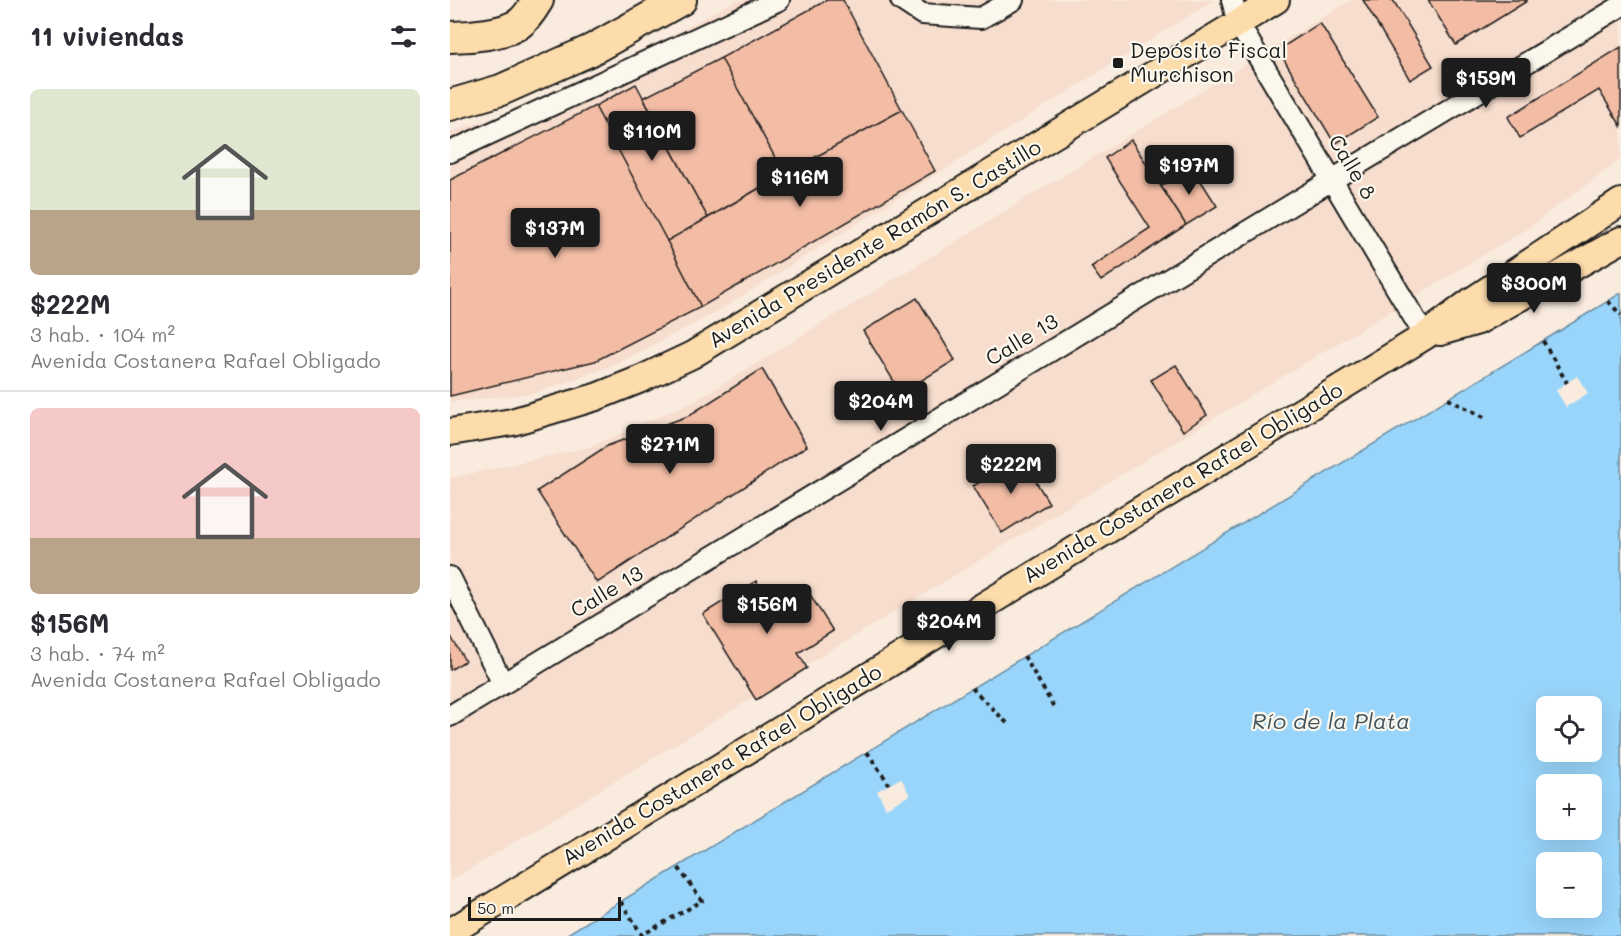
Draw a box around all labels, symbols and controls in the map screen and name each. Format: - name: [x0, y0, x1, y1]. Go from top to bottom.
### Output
- text: 11 viviendas: [30, 19, 184, 53]
- icon: filters: [387, 20, 420, 53]
- place label: Depósito Fiscal Murchison: [1130, 36, 1287, 87]
- marker: Depósito Fiscal Murchison: [1111, 56, 1125, 70]
- pin: $159M: [1444, 58, 1528, 109]
- text: $159M: [1455, 64, 1517, 90]
- pin: $110M: [610, 111, 694, 162]
- text: $110M: [622, 117, 682, 143]
- icon: home: [171, 128, 279, 236]
- street label: Calle 8: [1323, 129, 1383, 204]
- street label: Avenida Presidente Ramón S. Castillo: [703, 132, 1046, 353]
- pin: $197M: [1147, 145, 1231, 196]
- text: $197M: [1159, 151, 1219, 177]
- pin: $116M: [758, 157, 842, 208]
- text: $116M: [771, 163, 829, 189]
- pin: $137M: [513, 208, 597, 259]
- text: $137M: [525, 214, 585, 240]
- pin: $300M: [1492, 263, 1576, 314]
- text: $300M: [1501, 269, 1567, 295]
- text: $222M: [30, 287, 111, 321]
- street label: Calle 13: [980, 307, 1062, 371]
- text: 3 hab. · 104 m²: [30, 321, 175, 347]
- text: Avenida Costanera Rafael Obligado: [30, 347, 381, 373]
- street label: Avenida Costanera Rafael Obligado: [1017, 375, 1347, 588]
- pin: $204M: [839, 381, 923, 432]
- text: $204M: [848, 387, 914, 413]
- pin: $271M: [628, 424, 712, 475]
- text: $271M: [640, 430, 700, 456]
- pin: $222M: [969, 444, 1053, 495]
- icon: home: [171, 447, 279, 555]
- text: $222M: [980, 450, 1042, 476]
- street label: Calle 13: [565, 559, 647, 623]
- pin: $156M: [725, 584, 809, 635]
- text: $156M: [736, 590, 798, 616]
- pin: $204M: [907, 601, 991, 652]
- text: $156M: [30, 606, 110, 640]
- text: $204M: [916, 607, 982, 633]
- text: 3 hab. · 74 m²: [30, 640, 165, 666]
- street label: Avenida Costanera Rafael Obligado: [556, 657, 886, 870]
- text: Avenida Costanera Rafael Obligado: [30, 666, 381, 692]
- map controls: [1536, 696, 1602, 918]
- button: locate: [1536, 696, 1602, 762]
- water label: Río de la Plata: [1252, 706, 1410, 735]
- button: +: [1536, 774, 1602, 840]
- button: −: [1536, 852, 1602, 918]
- scale bar: [468, 894, 621, 922]
- text: 50 m: [477, 897, 514, 918]

